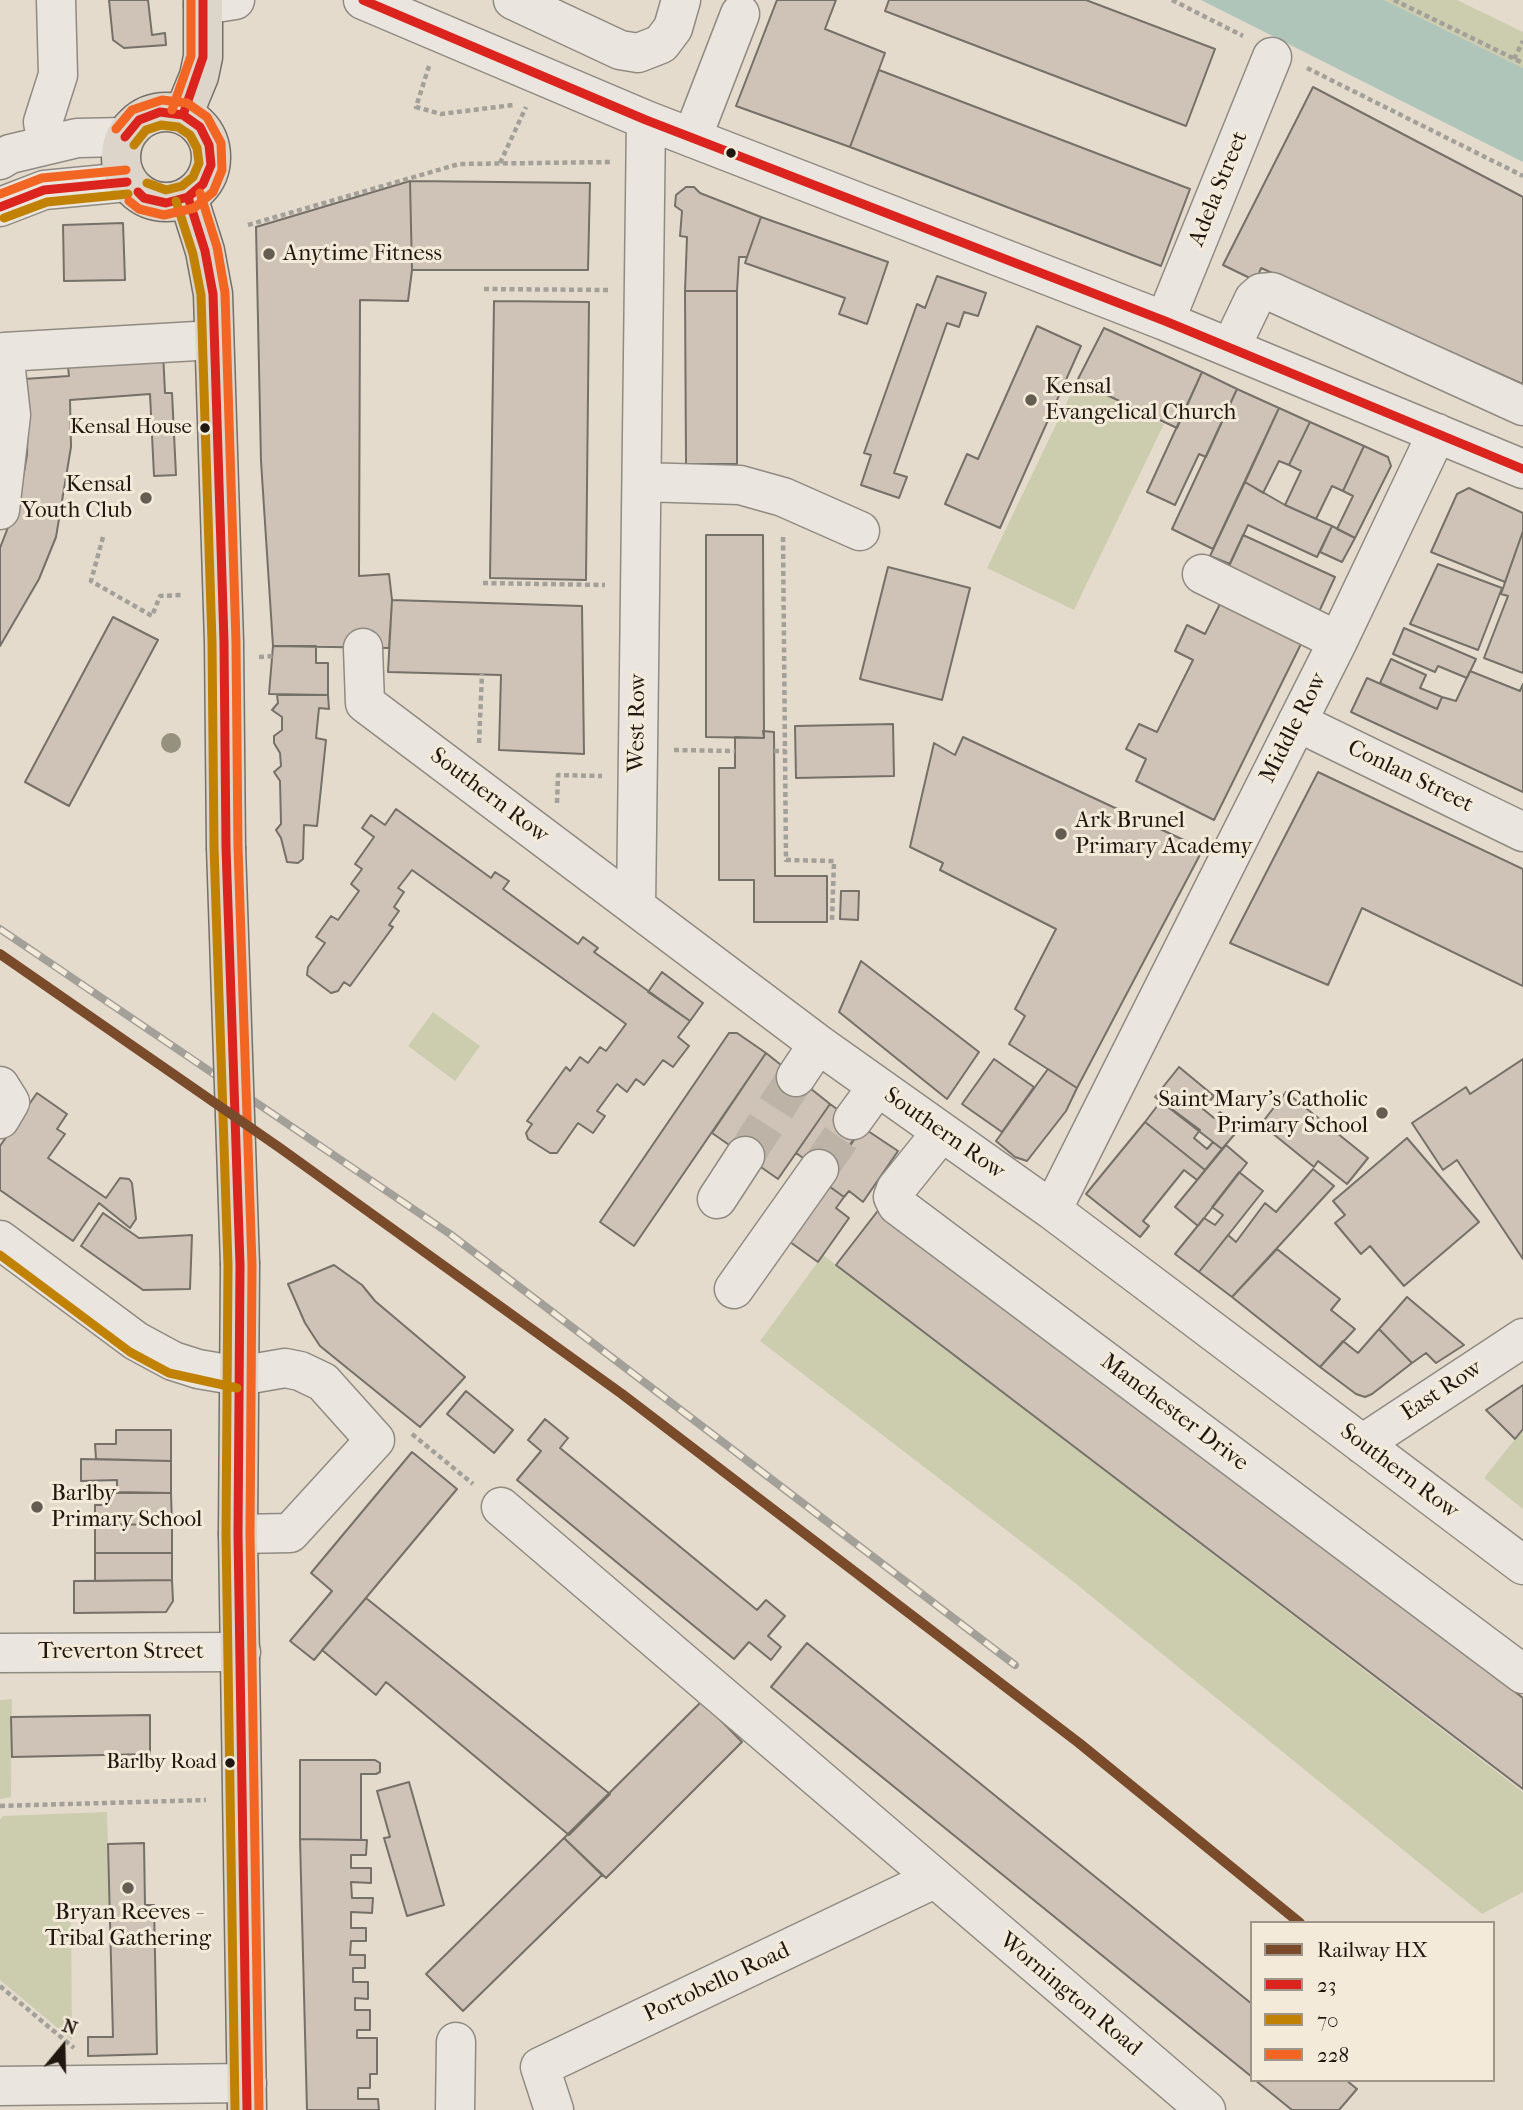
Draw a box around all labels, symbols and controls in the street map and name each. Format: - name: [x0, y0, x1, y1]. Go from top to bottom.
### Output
- street label: Adela Street: [1183, 128, 1255, 250]
- unlabelled marker: [724, 146, 738, 160]
- place label: Anytime Fitness: [283, 240, 442, 268]
- marker: Anytime Fitness: [261, 246, 277, 262]
- place label: Kensal Evangelical Church: [1045, 373, 1236, 427]
- marker: Kensal Evangelical Church: [1023, 392, 1039, 408]
- place label: Kensal House: [70, 415, 192, 441]
- marker: Kensal House: [198, 421, 212, 435]
- place label: Kensal Youth Club: [21, 471, 132, 525]
- marker: Kensal Youth Club: [138, 490, 154, 506]
- street label: Middle Row: [1254, 668, 1334, 788]
- street label: West Row: [623, 673, 653, 773]
- street label: Conlan Street: [1343, 735, 1477, 819]
- street label: Southern Row: [424, 742, 554, 850]
- place label: Ark Brunel Primary Academy: [1075, 807, 1252, 861]
- marker: Ark Brunel Primary Academy: [1053, 826, 1069, 842]
- street label: Southern Row: [878, 1082, 1010, 1186]
- place label: Saint Mary's Catholic Primary School: [1158, 1086, 1368, 1140]
- marker: Saint Mary's Catholic Primary School: [1374, 1105, 1390, 1121]
- street label: Manchester Drive: [1095, 1348, 1253, 1478]
- street label: East Row: [1396, 1355, 1488, 1427]
- street label: Southern Row: [1334, 1418, 1464, 1526]
- place label: Barlby Primary School: [51, 1480, 202, 1534]
- marker: Barlby Primary School: [29, 1499, 45, 1515]
- street label: Treverton Street: [38, 1638, 204, 1666]
- place label: Barlby Road: [106, 1750, 217, 1776]
- marker: Barlby Road: [223, 1756, 237, 1770]
- marker: Bryan Reeves - Tribal Gathering: [120, 1880, 136, 1896]
- place label: Bryan Reeves - Tribal Gathering: [45, 1899, 211, 1953]
- legend: [1250, 1921, 1495, 2082]
- street label: Wornington Road: [993, 1927, 1147, 2063]
- street label: Portobello Road: [639, 1937, 795, 2029]
- text: Railway HX: [1317, 1938, 1428, 1962]
- text: 23: [1317, 1973, 1336, 1997]
- text: 70: [1317, 2008, 1339, 2032]
- north arrow: [28, 2012, 98, 2082]
- text: N: [59, 2014, 80, 2040]
- text: 228: [1317, 2043, 1349, 2067]

